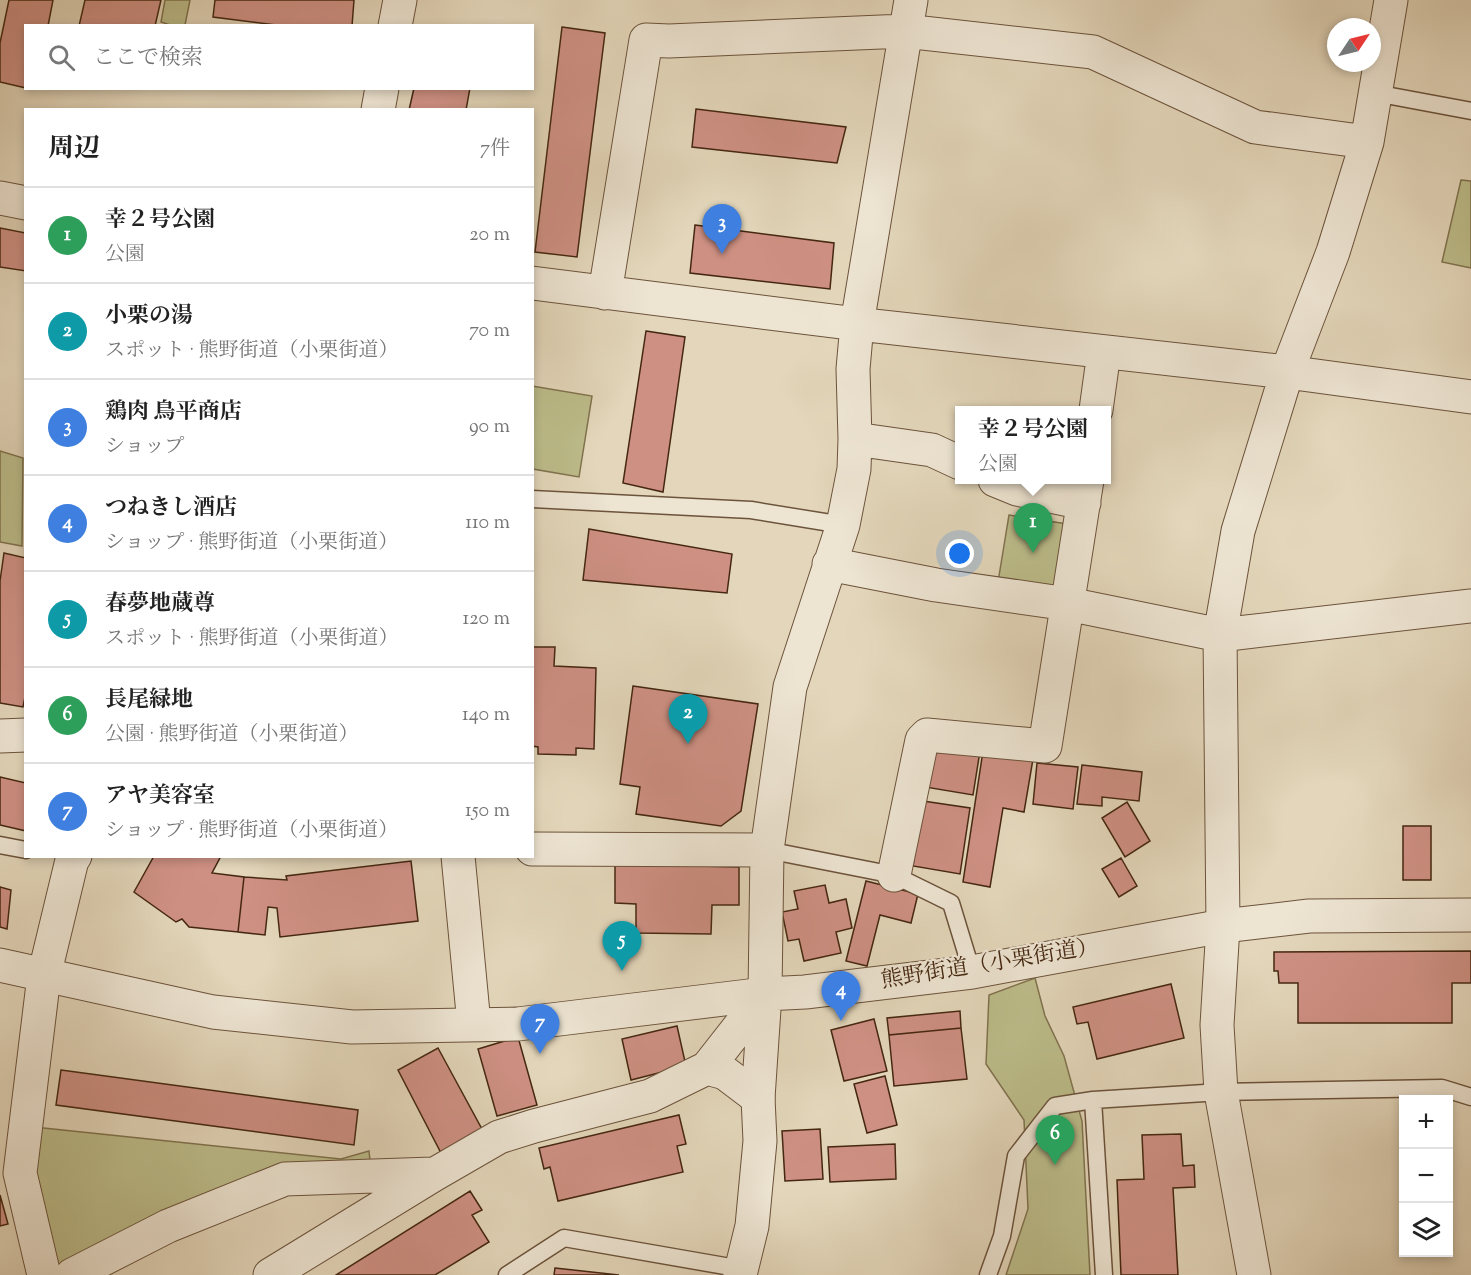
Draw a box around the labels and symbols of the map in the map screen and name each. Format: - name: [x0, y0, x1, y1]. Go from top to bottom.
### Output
- north arrow: [1327, 18, 1381, 72]
- pin: 3: [702, 204, 742, 254]
- pin: 1: [1014, 504, 1052, 553]
- your location: [945, 539, 974, 568]
- pin: 2: [668, 694, 708, 744]
- pin: 5: [602, 922, 642, 971]
- street label: 熊野街道（小栗街道）: [879, 932, 1101, 998]
- pin: 4: [822, 972, 860, 1021]
- pin: 7: [520, 1004, 560, 1054]
- pin: 6: [1036, 1116, 1074, 1165]

